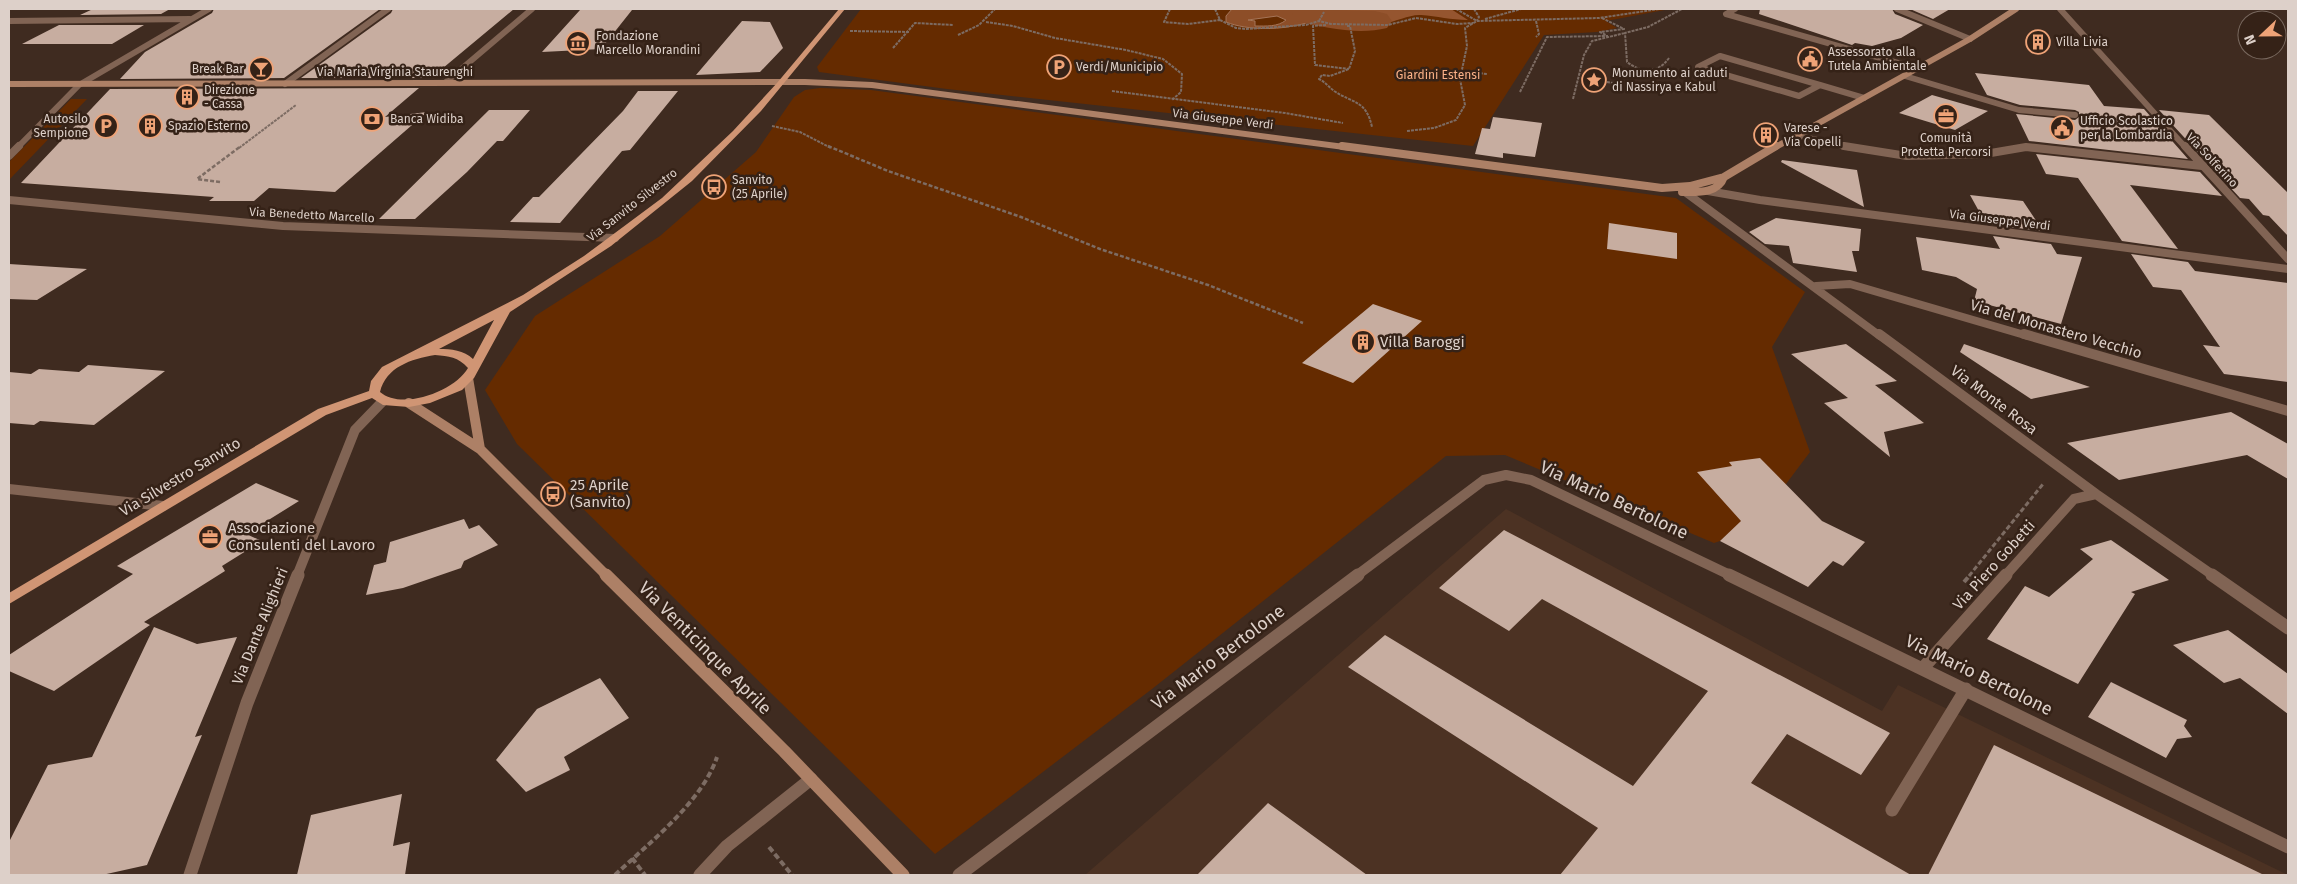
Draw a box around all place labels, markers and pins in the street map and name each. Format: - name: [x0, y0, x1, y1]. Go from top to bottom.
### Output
- place label: Fondazione Marcello Morandini: [596, 29, 700, 57]
- building icon: Villa Livia: [2025, 29, 2051, 55]
- museum icon: Fondazione Marcello Morandini: [565, 30, 591, 56]
- place label: Villa Livia: [2056, 35, 2108, 49]
- place label: Assessorato alla Tutela Ambientale: [1828, 45, 1926, 73]
- public building icon: Assessorato alla Tutela Ambientale: [1797, 46, 1823, 72]
- parking icon: Verdi/Municipio: [1046, 54, 1072, 80]
- bar icon: Break Bar: [248, 56, 274, 82]
- place label: Verdi/Municipio: [1076, 60, 1163, 74]
- place label: Break Bar: [192, 62, 244, 76]
- place label: Monumento ai caduti di Nassirya e Kabul: [1612, 66, 1728, 94]
- place icon: Monumento ai caduti di Nassirya e Kabul: [1581, 67, 1607, 93]
- place label: Direzione - Cassa: [204, 83, 255, 111]
- building icon: Direzione - Cassa: [174, 84, 200, 110]
- office icon: Comunità Protetta Percorsi: [1933, 103, 1959, 129]
- bank icon: Banca Widiba: [359, 106, 385, 132]
- place label: Autosilo Sempione: [34, 112, 88, 140]
- place label: Banca Widiba: [390, 112, 464, 126]
- parking icon: Autosilo Sempione: [93, 113, 119, 139]
- building icon: Spazio Esterno: [137, 113, 163, 139]
- place label: Ufficio Scolastico per la Lombardia: [2080, 114, 2173, 142]
- public building icon: Ufficio Scolastico per la Lombardia: [2049, 115, 2075, 141]
- place label: Spazio Esterno: [168, 119, 248, 133]
- place label: Varese - Via Copelli: [1784, 121, 1841, 149]
- building icon: Varese - Via Copelli: [1753, 122, 1779, 148]
- place label: Comunità Protetta Percorsi: [1901, 131, 1991, 159]
- place label: Sanvito (25 Aprile): [732, 173, 787, 201]
- bus stop icon: Sanvito (25 Aprile): [701, 174, 727, 200]
- building icon: Villa Baroggi: [1350, 329, 1376, 355]
- place label: Villa Baroggi: [1380, 333, 1465, 351]
- place label: 25 Aprile (Sanvito): [570, 476, 630, 511]
- bus stop icon: 25 Aprile (Sanvito): [540, 481, 566, 507]
- place label: Associazione Consulenti del Lavoro: [228, 519, 375, 554]
- office icon: Associazione Consulenti del Lavoro: [197, 524, 223, 550]

